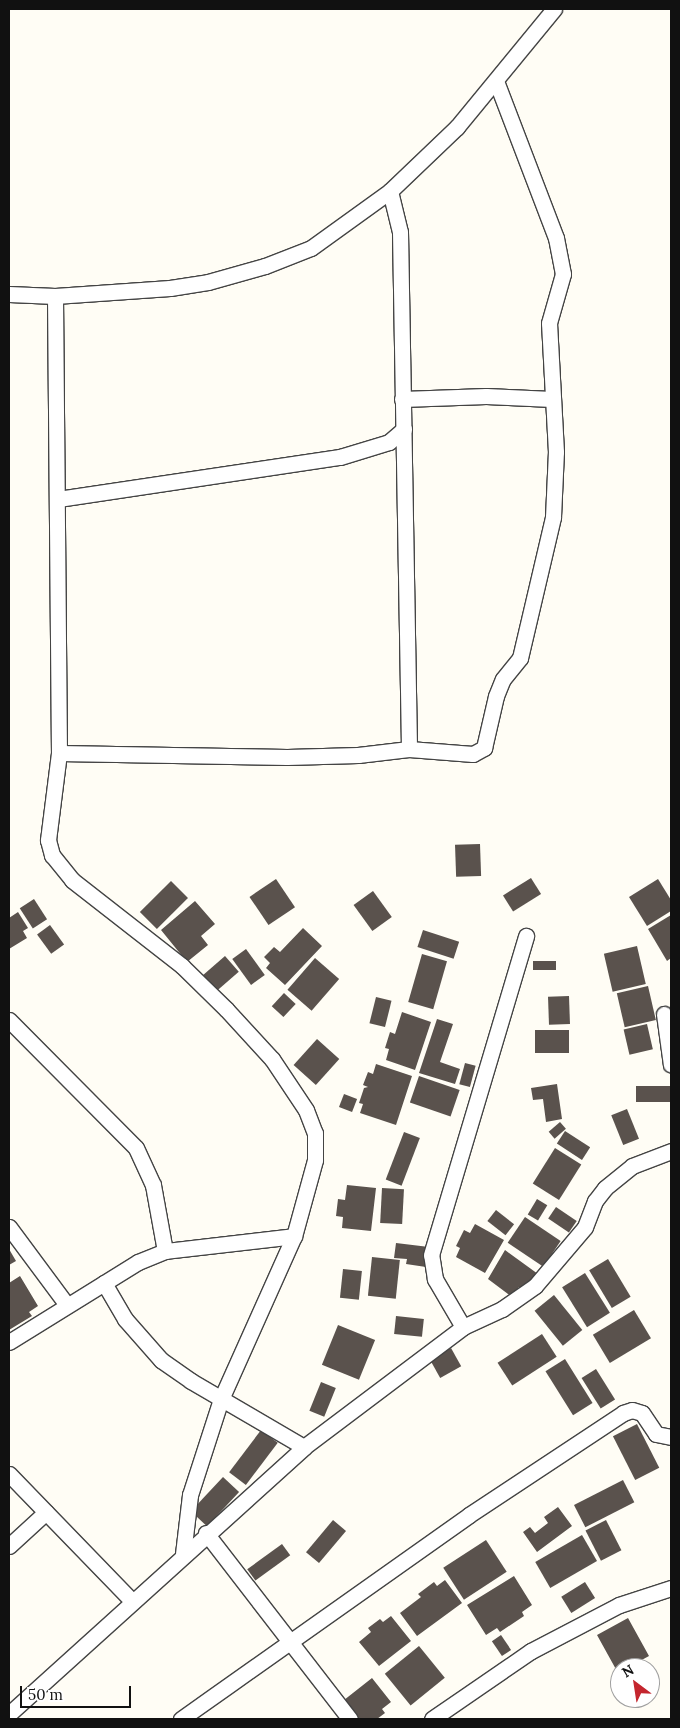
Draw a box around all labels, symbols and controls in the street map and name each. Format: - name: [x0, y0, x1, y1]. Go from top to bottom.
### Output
- north arrow: [610, 1658, 660, 1708]
- text: N: [619, 1661, 637, 1682]
- scale bar: [22, 1676, 134, 1708]
- text: 50 m: [28, 1685, 63, 1704]

